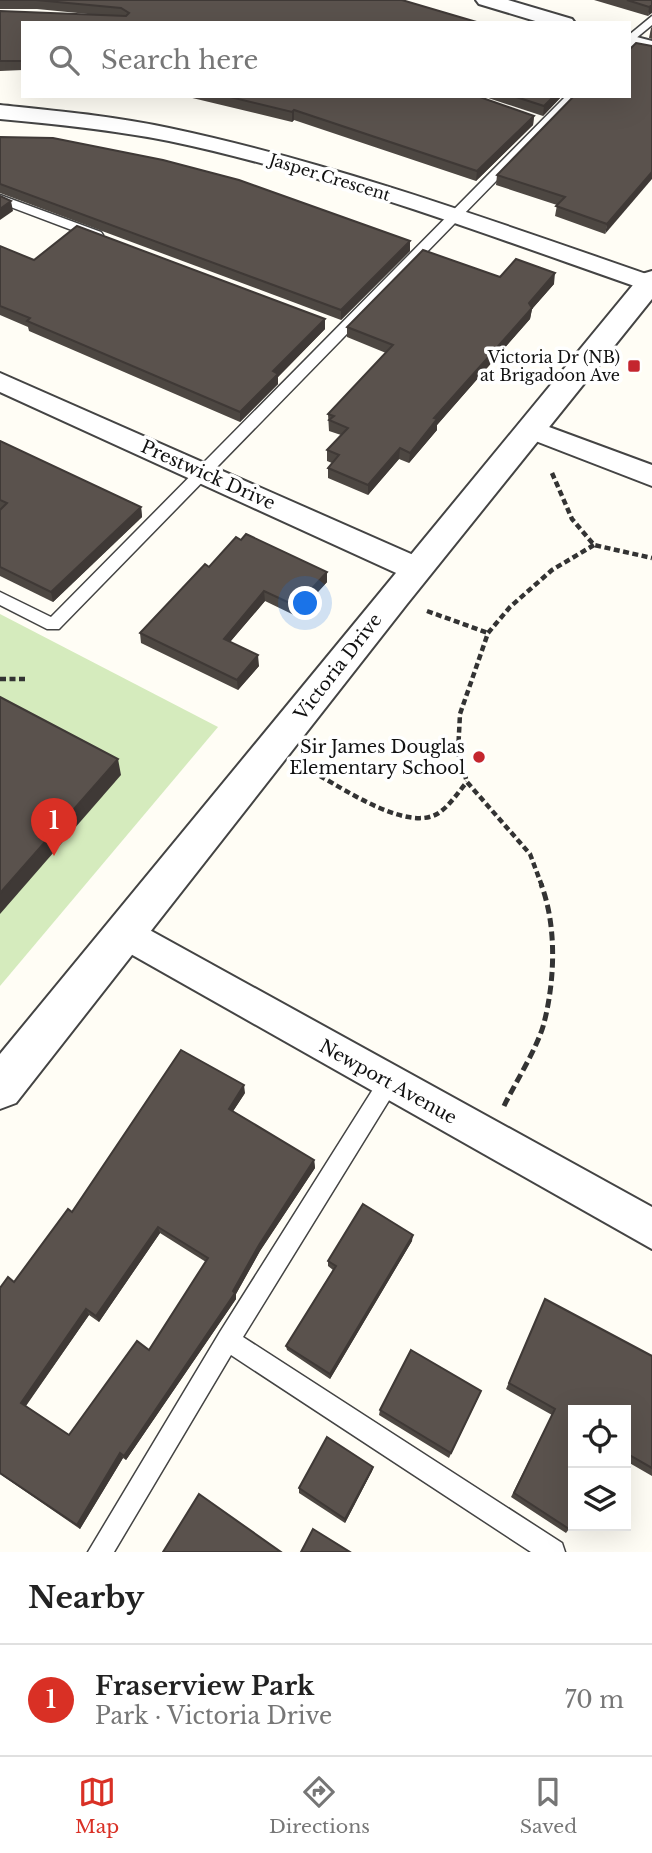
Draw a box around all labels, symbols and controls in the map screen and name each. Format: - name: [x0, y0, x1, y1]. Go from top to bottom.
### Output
- search box: [21, 21, 631, 98]
- icon: search: [45, 41, 83, 79]
- text: Search here: [101, 44, 258, 76]
- street label: Jasper Crescent: [265, 149, 393, 205]
- place label: Victoria Dr (NB) at Brigadoon Ave: [480, 347, 620, 385]
- marker: Victoria Dr (NB) at Brigadoon Ave: [626, 358, 642, 374]
- street label: Prestwick Drive: [137, 436, 279, 514]
- your location: [288, 586, 322, 620]
- street label: Victoria Drive: [289, 609, 387, 726]
- place label: Sir James Douglas Elementary School: [289, 736, 465, 779]
- marker: Sir James Douglas Elementary School: [471, 749, 487, 765]
- pin: 1: [31, 798, 77, 856]
- street label: Newport Avenue: [316, 1035, 460, 1129]
- map controls: [568, 1405, 631, 1531]
- button: locate: [568, 1405, 631, 1468]
- button: layers: [568, 1468, 631, 1531]
- text: Nearby: [28, 1579, 144, 1616]
- text: Fraserview Park: [95, 1670, 314, 1702]
- text: 1: [46, 1686, 56, 1714]
- text: 70 m: [565, 1686, 624, 1714]
- text: Park · Victoria Drive: [95, 1702, 332, 1730]
- tab: Map: [75, 1773, 119, 1838]
- tab: Directions: [269, 1773, 370, 1838]
- tab: Saved: [520, 1773, 577, 1838]

